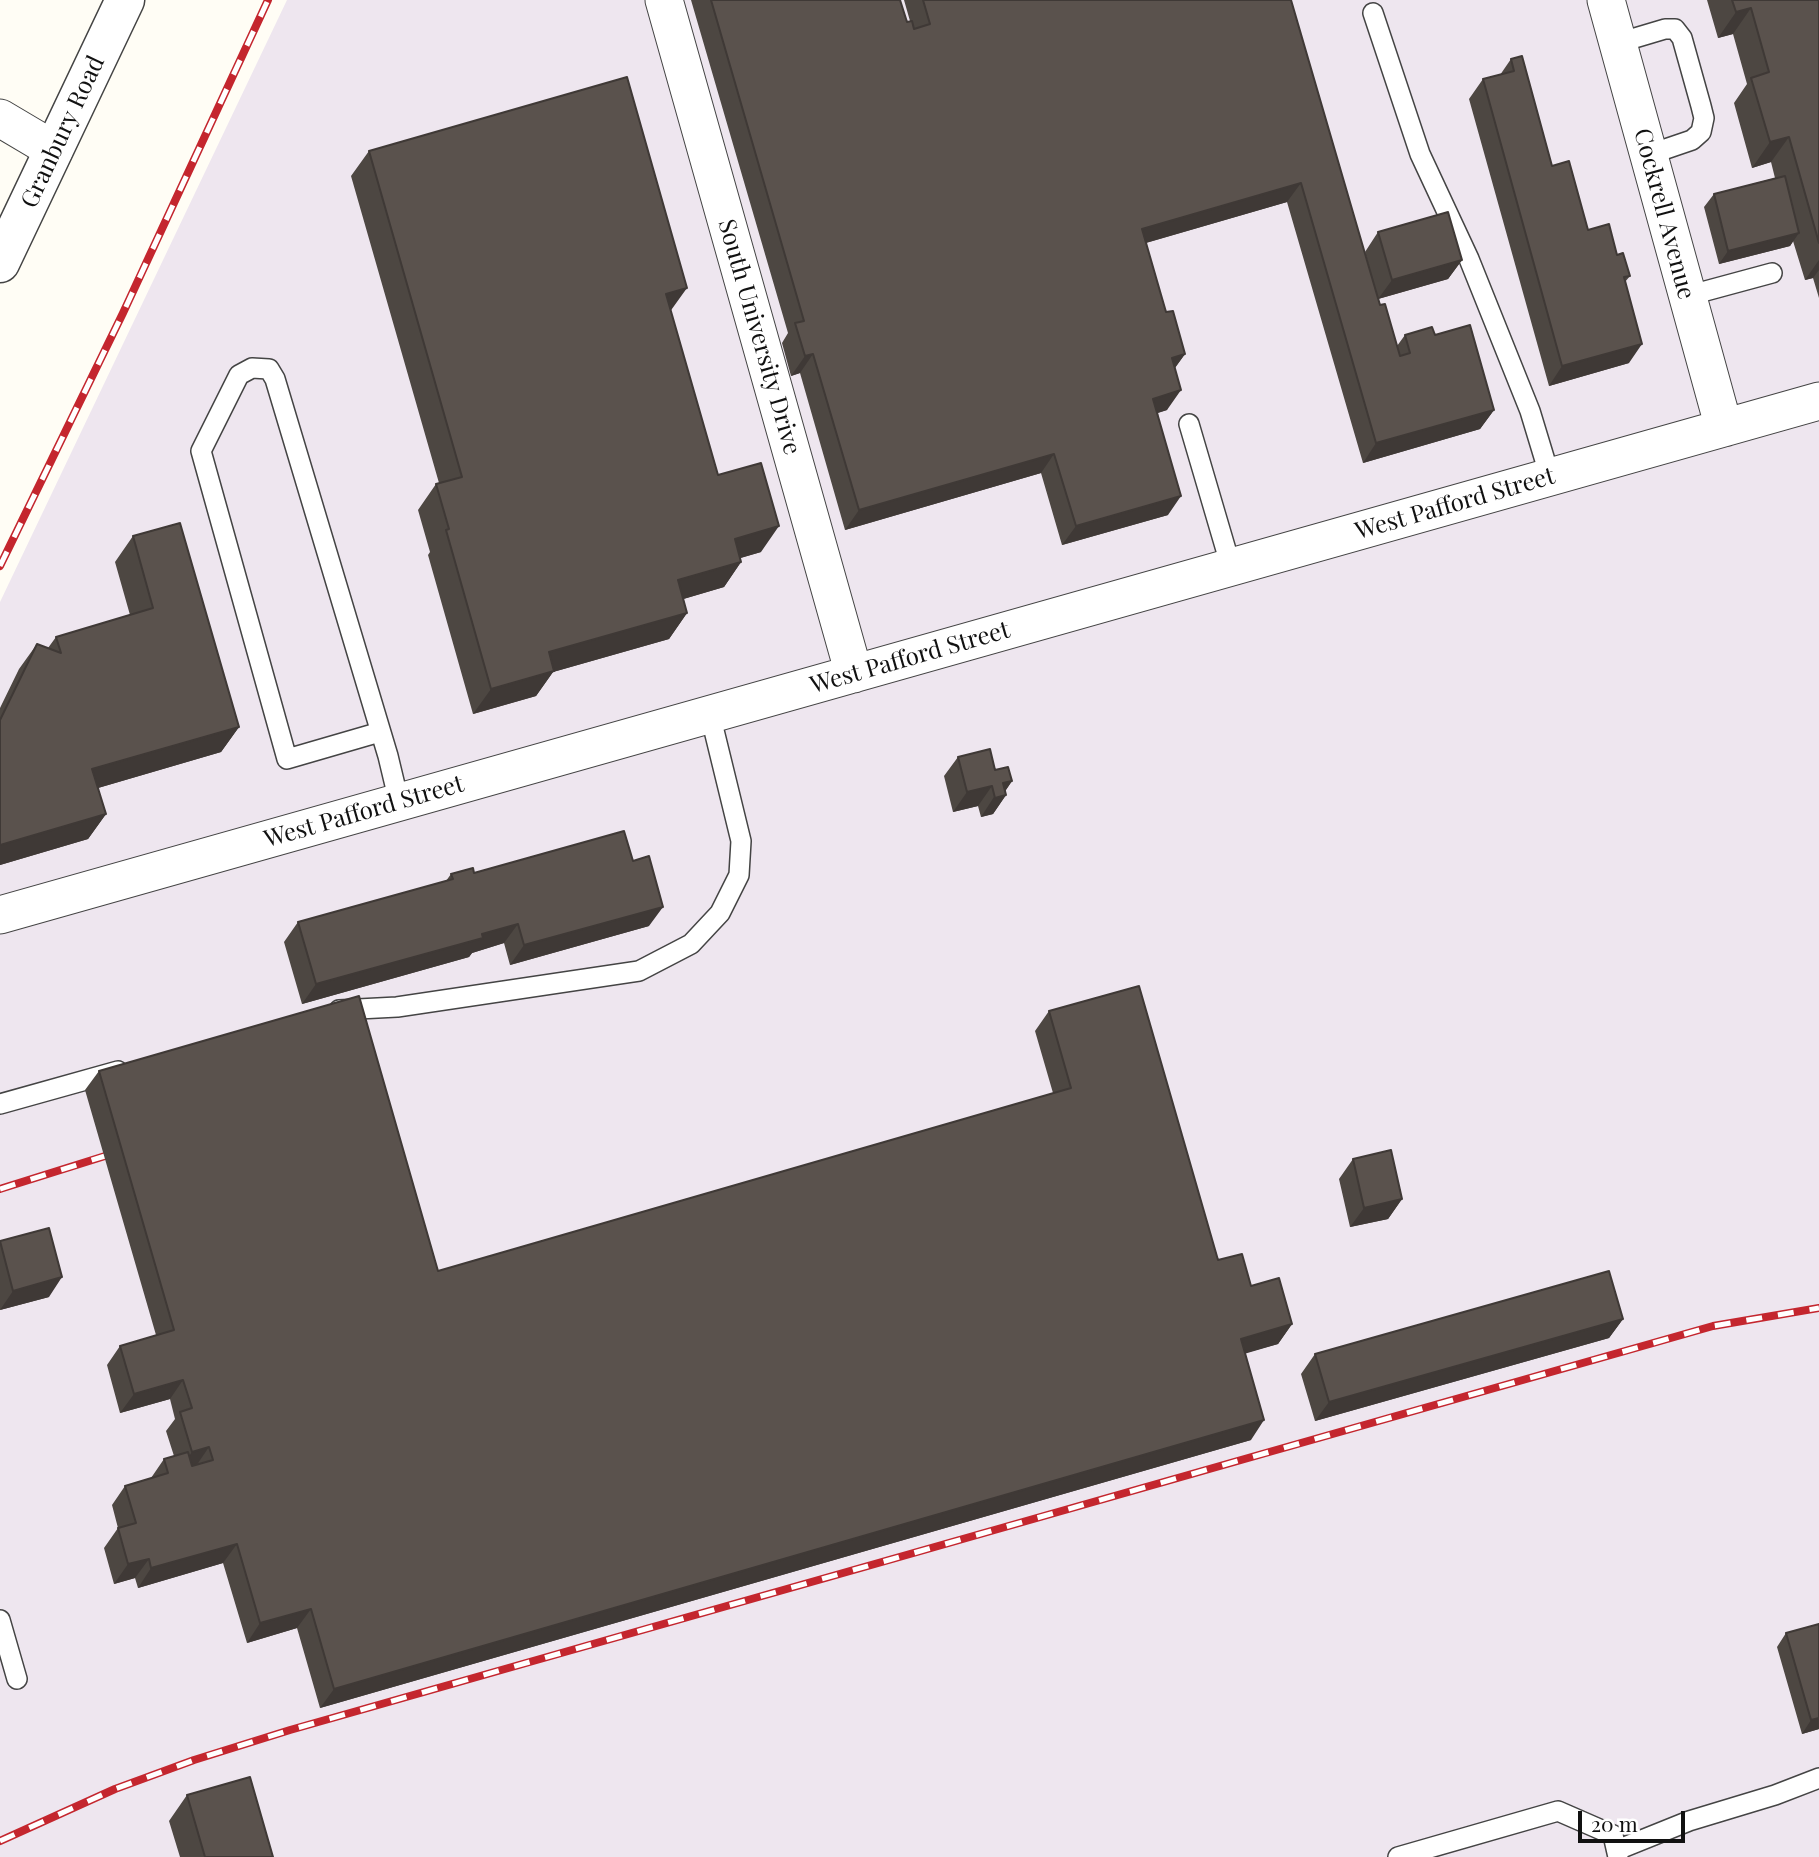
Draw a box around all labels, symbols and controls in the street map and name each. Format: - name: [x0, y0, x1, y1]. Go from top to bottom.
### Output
- street label: Granbury Road: [15, 51, 111, 213]
- street label: Cockrell Avenue: [1627, 125, 1701, 303]
- street label: South University Drive: [712, 216, 806, 458]
- street label: West Pafford Street: [1352, 462, 1558, 546]
- street label: West Pafford Street: [807, 616, 1013, 700]
- street label: West Pafford Street: [261, 770, 467, 854]
- scale bar: [1581, 1798, 1688, 1842]
- text: 20 m: [1591, 1809, 1638, 1837]

